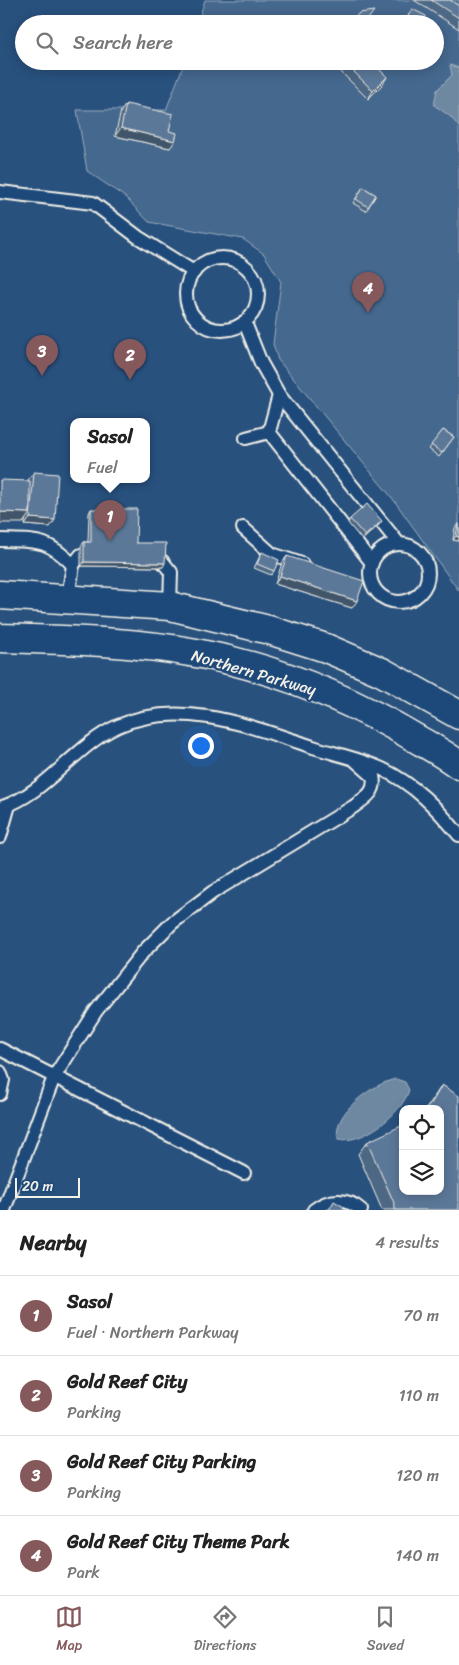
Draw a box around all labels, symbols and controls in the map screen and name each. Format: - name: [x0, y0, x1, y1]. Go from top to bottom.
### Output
- search box: [15, 15, 444, 70]
- text: Search here: [73, 26, 173, 59]
- icon: search: [33, 29, 61, 57]
- pin: 4: [352, 272, 384, 313]
- pin: 3: [26, 335, 58, 376]
- pin: 2: [114, 339, 146, 380]
- popup: [70, 418, 150, 483]
- text: Sasol: [87, 420, 133, 453]
- text: Fuel: [87, 453, 117, 482]
- pin: 1: [94, 500, 126, 541]
- street label: Northern Parkway: [188, 641, 321, 704]
- your location: [188, 733, 214, 759]
- map controls: [399, 1105, 444, 1195]
- button: locate: [399, 1105, 444, 1150]
- button: layers: [399, 1150, 444, 1195]
- text: 20 m: [22, 1174, 53, 1199]
- scale bar: [15, 1175, 80, 1198]
- text: Nearby: [20, 1224, 86, 1262]
- text: 4 results: [375, 1228, 439, 1257]
- text: Sasol: [67, 1285, 112, 1318]
- text: 1: [33, 1301, 39, 1330]
- text: 70 m: [403, 1301, 439, 1330]
- text: Fuel · Northern Parkway: [67, 1318, 239, 1347]
- text: Gold Reef City: [67, 1365, 187, 1398]
- text: 2: [31, 1381, 41, 1410]
- text: 110 m: [399, 1381, 439, 1410]
- text: Parking: [67, 1398, 121, 1427]
- text: Gold Reef City Parking: [67, 1445, 256, 1478]
- text: 3: [32, 1461, 40, 1490]
- text: 120 m: [396, 1461, 439, 1490]
- text: Parking: [67, 1478, 121, 1507]
- text: Gold Reef City Theme Park: [67, 1525, 290, 1558]
- text: 4: [31, 1541, 41, 1570]
- text: 140 m: [396, 1541, 439, 1570]
- text: Park: [67, 1558, 100, 1587]
- tab: Map: [55, 1603, 83, 1658]
- tab: Directions: [194, 1603, 256, 1658]
- tab: Saved: [367, 1603, 404, 1658]

